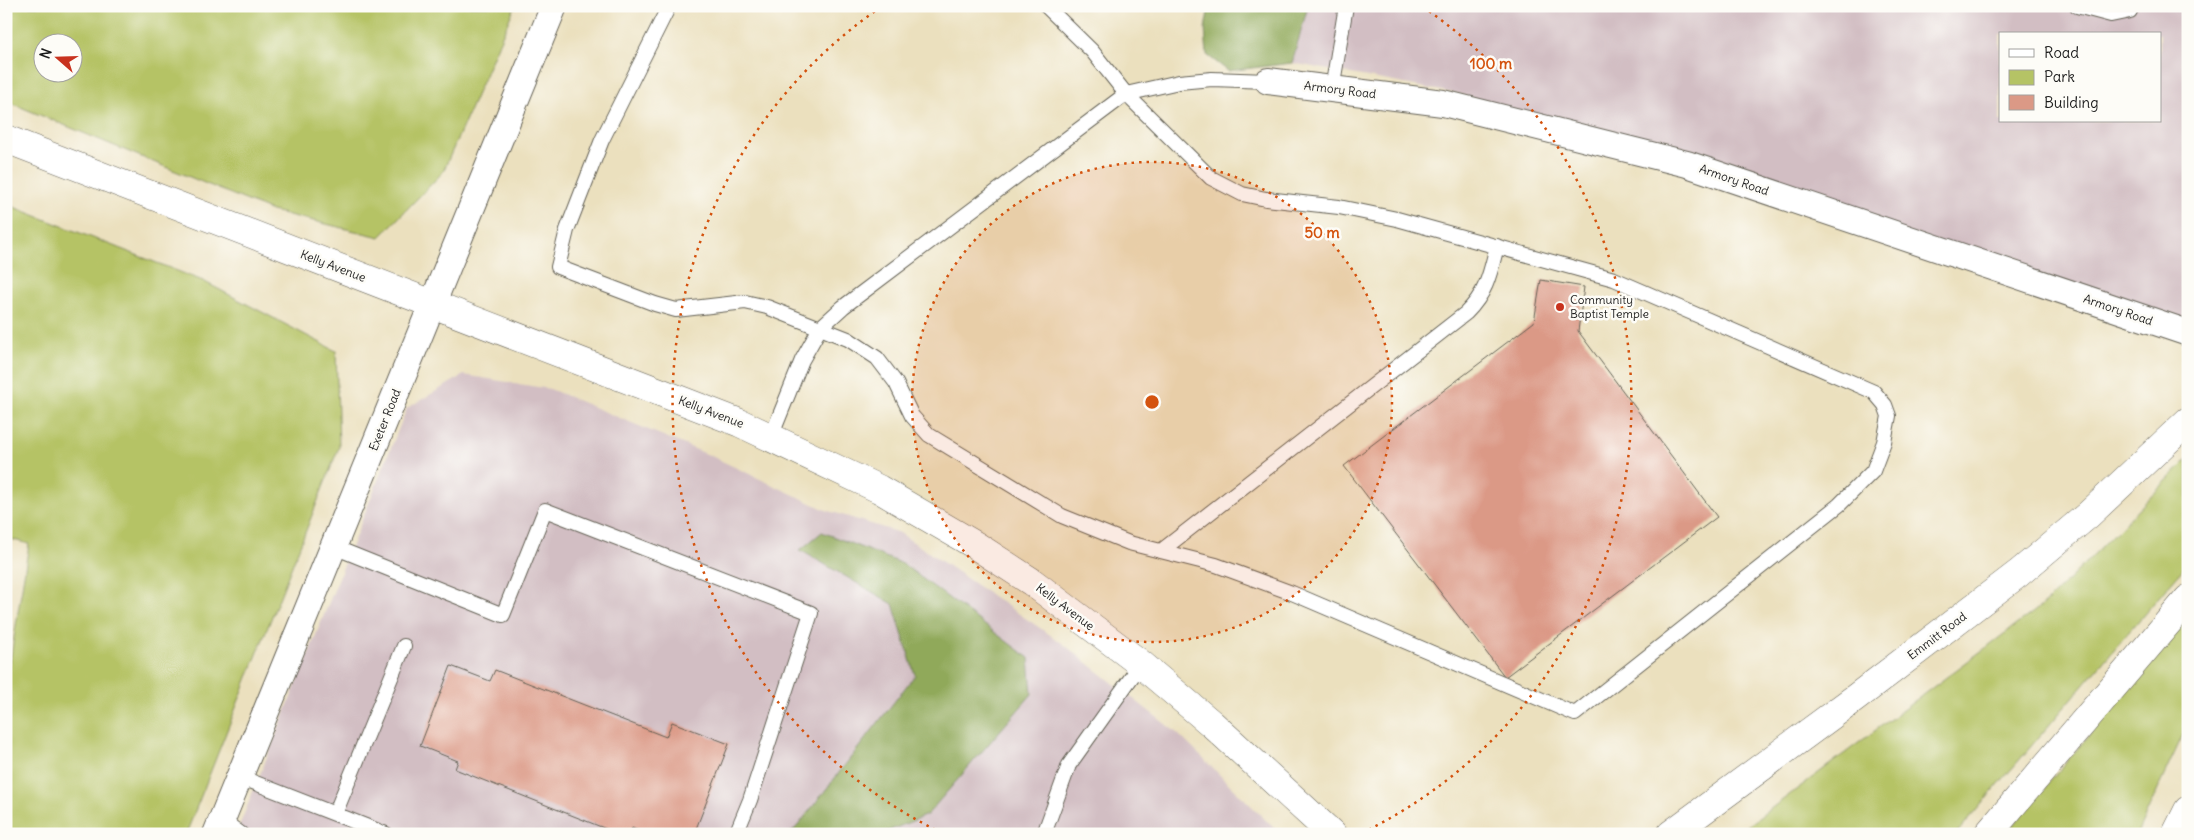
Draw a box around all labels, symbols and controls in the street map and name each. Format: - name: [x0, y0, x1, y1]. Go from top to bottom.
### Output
- north arrow: [32, 32, 82, 82]
- legend: [1999, 32, 2162, 122]
- text: Road: [2044, 43, 2079, 62]
- text: N: [36, 46, 56, 61]
- text: 100 m: [1470, 54, 1512, 73]
- text: Park: [2044, 67, 2075, 86]
- street label: Armory Road: [1303, 78, 1377, 101]
- text: Building: [2044, 93, 2099, 112]
- street label: Armory Road: [1697, 161, 1771, 198]
- text: 50 m: [1304, 223, 1340, 242]
- street label: Kelly Avenue: [298, 246, 368, 285]
- street label: Armory Road: [2081, 291, 2155, 328]
- place label: Community Baptist Temple: [1570, 292, 1649, 321]
- marker: Community Baptist Temple: [1554, 301, 1566, 313]
- street label: Exeter Road: [365, 387, 404, 453]
- street label: Kelly Avenue: [676, 392, 746, 431]
- centre of rings: [1143, 393, 1161, 411]
- street label: Kelly Avenue: [1033, 580, 1097, 633]
- street label: Emmitt Road: [1904, 609, 1969, 663]

